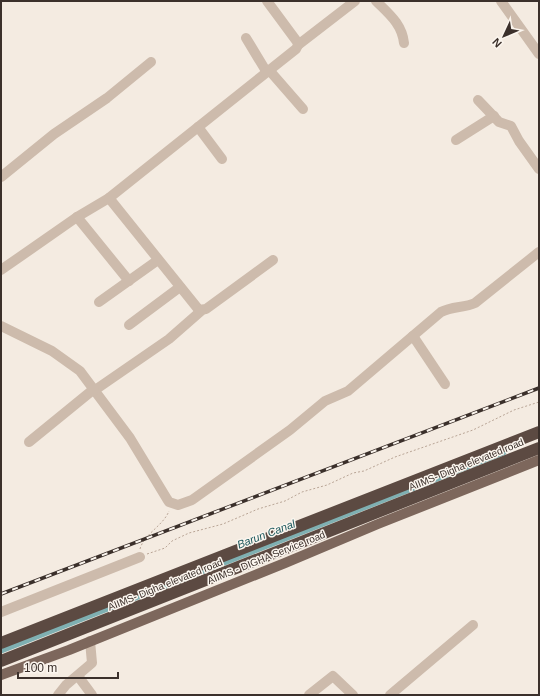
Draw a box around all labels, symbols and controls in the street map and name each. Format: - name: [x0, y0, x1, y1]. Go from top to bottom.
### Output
- north arrow: [484, 16, 524, 56]
- text: N: [490, 36, 504, 50]
- street label: AIIMS- Digha elevated road: [407, 436, 525, 493]
- water label: Barun Canal: [235, 517, 297, 551]
- street label: AIIMS - DIGHA Service road: [206, 529, 327, 586]
- street label: AIIMS- Digha elevated road: [106, 556, 224, 613]
- scale bar: [18, 654, 118, 680]
- text: 100 m: [24, 661, 57, 675]

